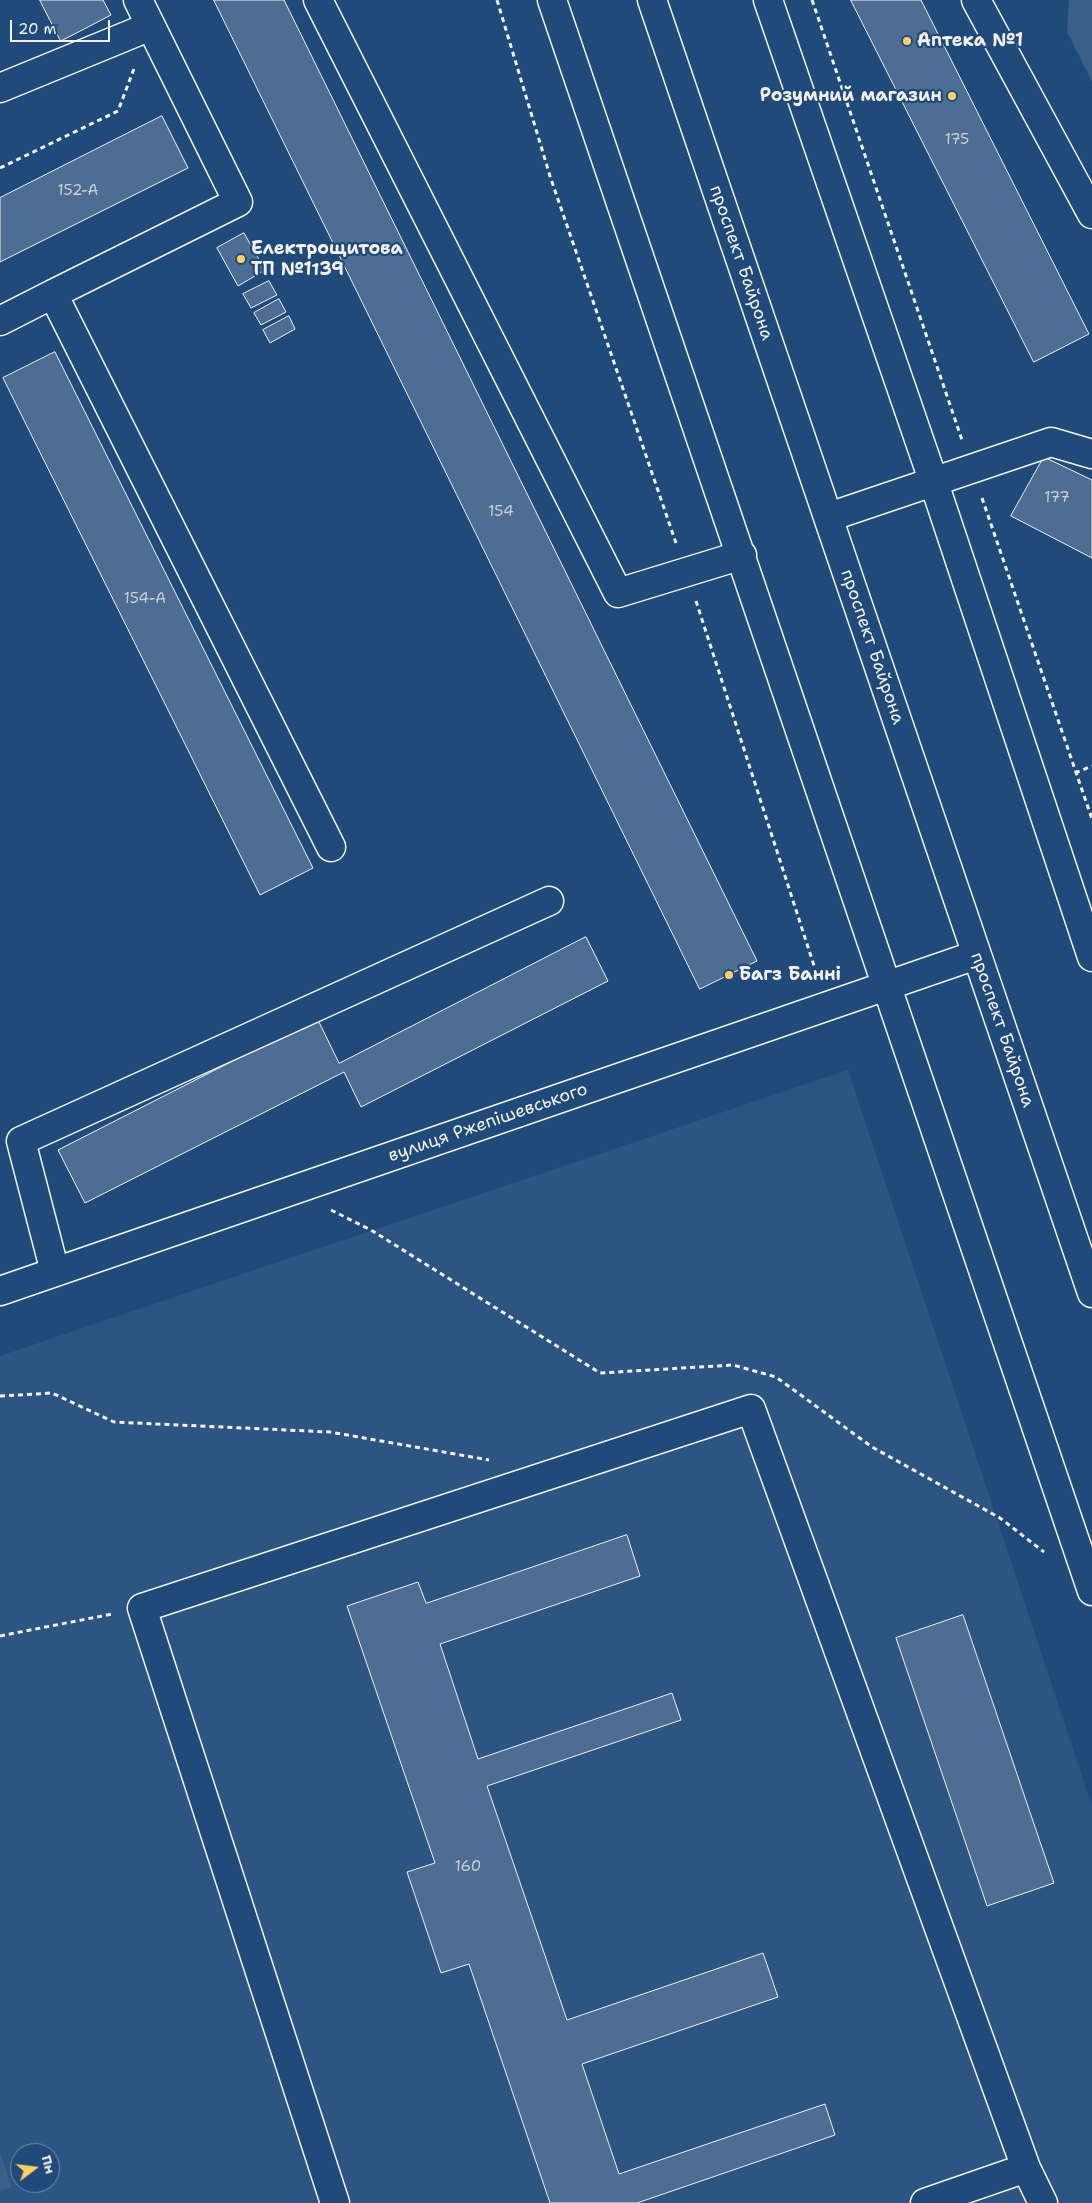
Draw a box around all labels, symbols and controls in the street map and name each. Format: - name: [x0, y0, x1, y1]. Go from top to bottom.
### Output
- scale bar: [12, 10, 112, 42]
- text: 20 m: [18, 19, 57, 39]
- place label: Аптека №1: [917, 30, 1023, 52]
- marker: Аптека №1: [901, 35, 913, 47]
- place label: Розумний магазин: [760, 85, 942, 107]
- marker: Розумний магазин: [946, 90, 958, 102]
- house number: 175: [945, 131, 969, 149]
- house number: 152-А: [58, 182, 98, 200]
- street label: проспект Байрона: [704, 183, 778, 343]
- place label: Електрощитова ТП №1139: [251, 238, 403, 280]
- marker: Електрощитова ТП №1139: [235, 253, 247, 265]
- house number: 177: [1044, 489, 1070, 507]
- house number: 154: [488, 503, 514, 521]
- street label: проспект Байрона: [835, 567, 909, 727]
- house number: 154-А: [124, 590, 166, 608]
- street label: проспект Байрона: [965, 950, 1039, 1110]
- place label: Багз Банні: [739, 964, 841, 986]
- marker: Багз Банні: [723, 969, 735, 981]
- street label: вулиця Ржепішевського: [386, 1079, 590, 1167]
- house number: 160: [455, 1858, 481, 1876]
- north arrow: [10, 2143, 60, 2193]
- text: Пн: [37, 2153, 60, 2176]

